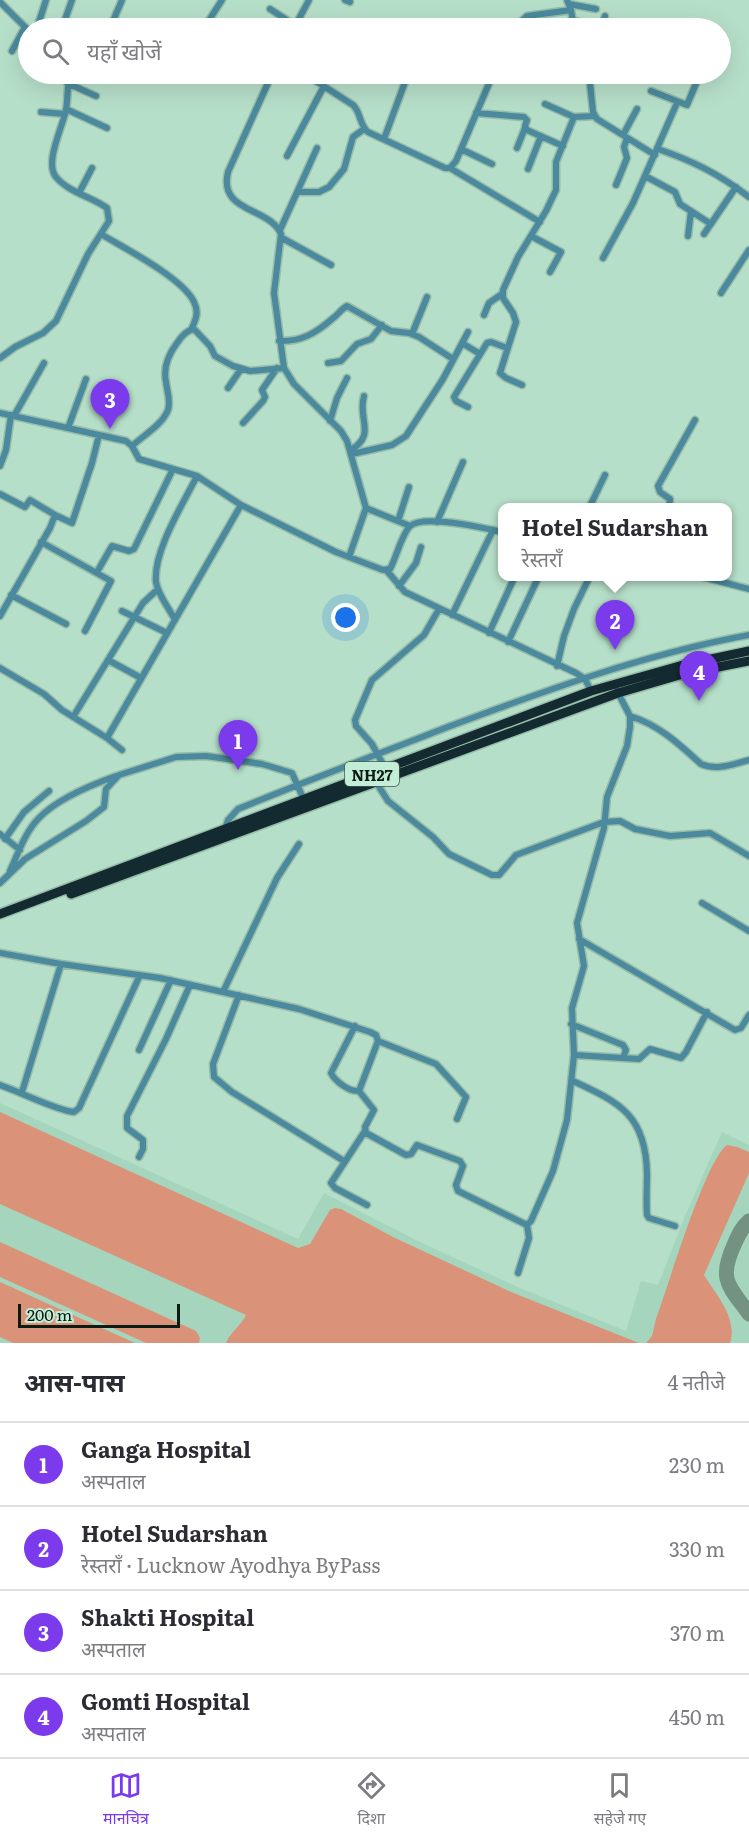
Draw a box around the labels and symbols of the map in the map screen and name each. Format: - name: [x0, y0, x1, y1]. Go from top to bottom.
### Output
- pin: 3: [90, 380, 130, 429]
- pin: 2: [596, 600, 634, 650]
- your location: [331, 603, 360, 632]
- pin: 4: [680, 652, 718, 701]
- pin: 1: [218, 720, 258, 770]
- road number: NH27: [345, 762, 399, 786]
- scale bar: [18, 1301, 180, 1328]

